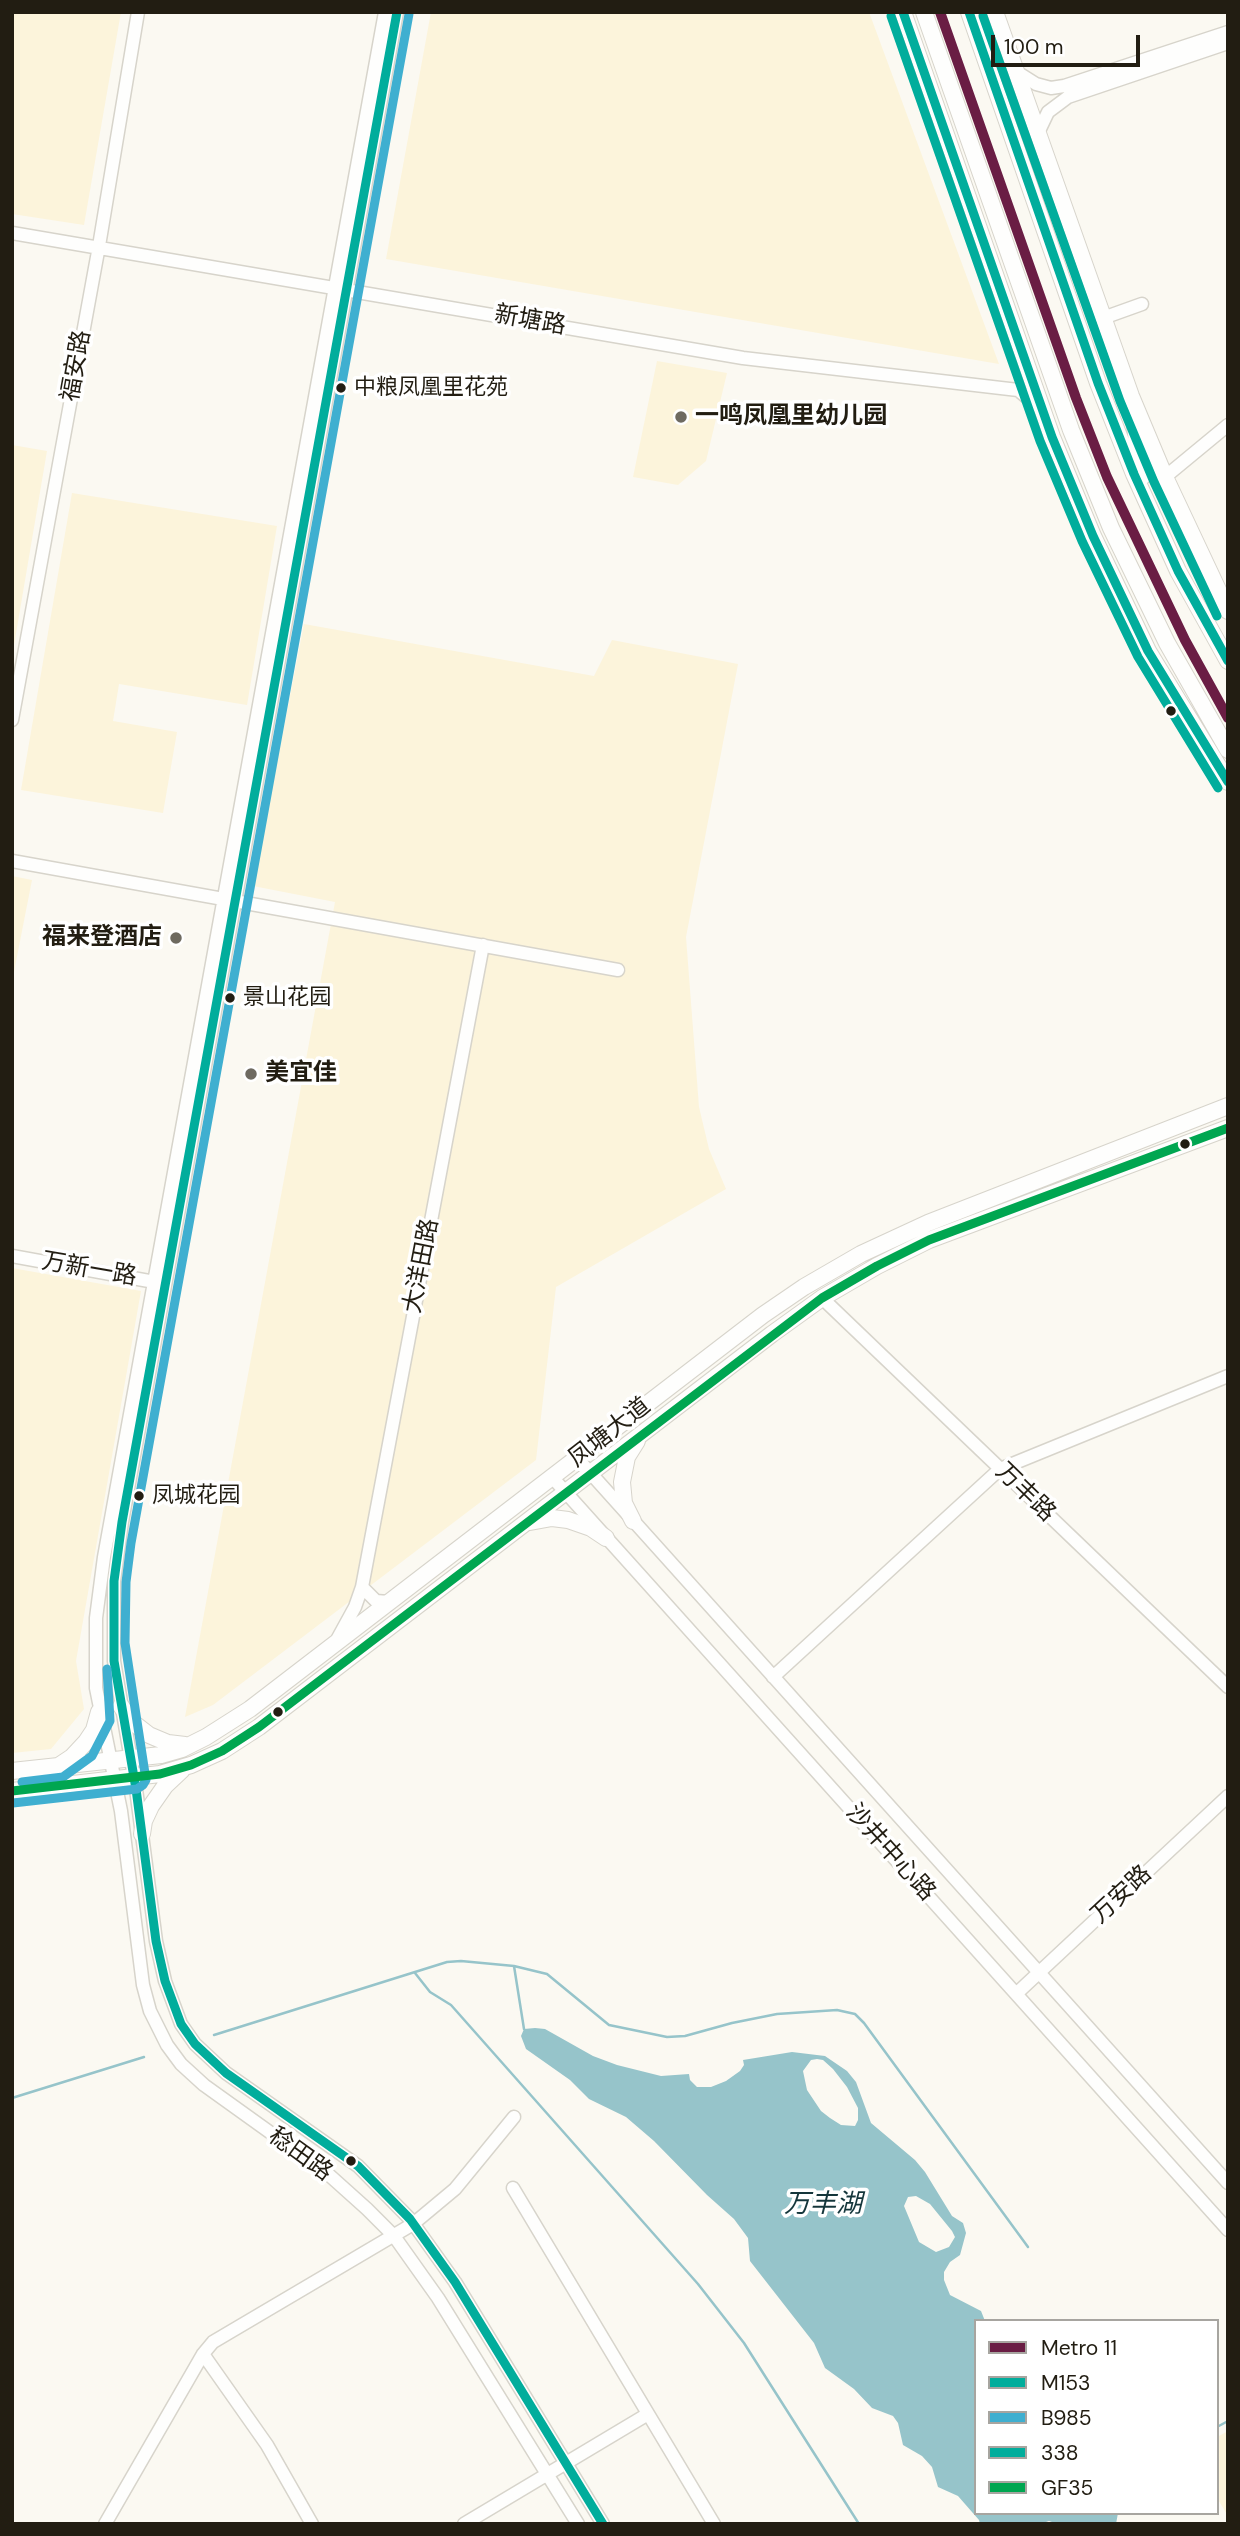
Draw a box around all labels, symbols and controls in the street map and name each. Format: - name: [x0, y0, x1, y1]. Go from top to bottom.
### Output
- scale bar: [995, 21, 1144, 65]
- text: 100 m: [1004, 33, 1064, 61]
- street label: 新塘路: [492, 301, 568, 341]
- street label: 福安路: [57, 328, 97, 404]
- place label: 中粮凤凰里花苑: [354, 375, 508, 401]
- marker: 中粮凤凰里花苑: [334, 381, 348, 395]
- place label: 一鸣凤凰里幼儿园: [695, 403, 887, 431]
- marker: 一鸣凤凰里幼儿园: [673, 409, 689, 425]
- unlabelled marker: [1164, 704, 1178, 718]
- place label: 福来登酒店: [42, 924, 162, 952]
- marker: 福来登酒店: [168, 930, 184, 946]
- place label: 景山花园: [243, 985, 331, 1011]
- marker: 景山花园: [223, 991, 237, 1005]
- place label: 美宜佳: [265, 1060, 337, 1088]
- marker: 美宜佳: [243, 1066, 259, 1082]
- unlabelled marker: [1178, 1137, 1192, 1151]
- street label: 大洋田路: [399, 1216, 445, 1316]
- street label: 万新一路: [39, 1247, 139, 1293]
- street label: 凤塘大道: [563, 1392, 657, 1474]
- street label: 万丰路: [989, 1458, 1061, 1528]
- place label: 凤城花园: [152, 1483, 240, 1509]
- marker: 凤城花园: [132, 1489, 146, 1503]
- unlabelled marker: [271, 1705, 285, 1719]
- street label: 沙井中心路: [839, 1799, 941, 1907]
- street label: 万安路: [1086, 1860, 1158, 1930]
- street label: 稔田路: [262, 2122, 338, 2188]
- unlabelled marker: [344, 2154, 358, 2168]
- water label: 万丰湖: [784, 2189, 862, 2221]
- legend: [974, 2319, 1219, 2515]
- text: Metro 11: [1041, 2334, 1117, 2362]
- text: M153: [1041, 2369, 1090, 2397]
- text: B985: [1041, 2404, 1092, 2432]
- text: 338: [1041, 2439, 1079, 2467]
- text: GF35: [1041, 2474, 1093, 2502]

